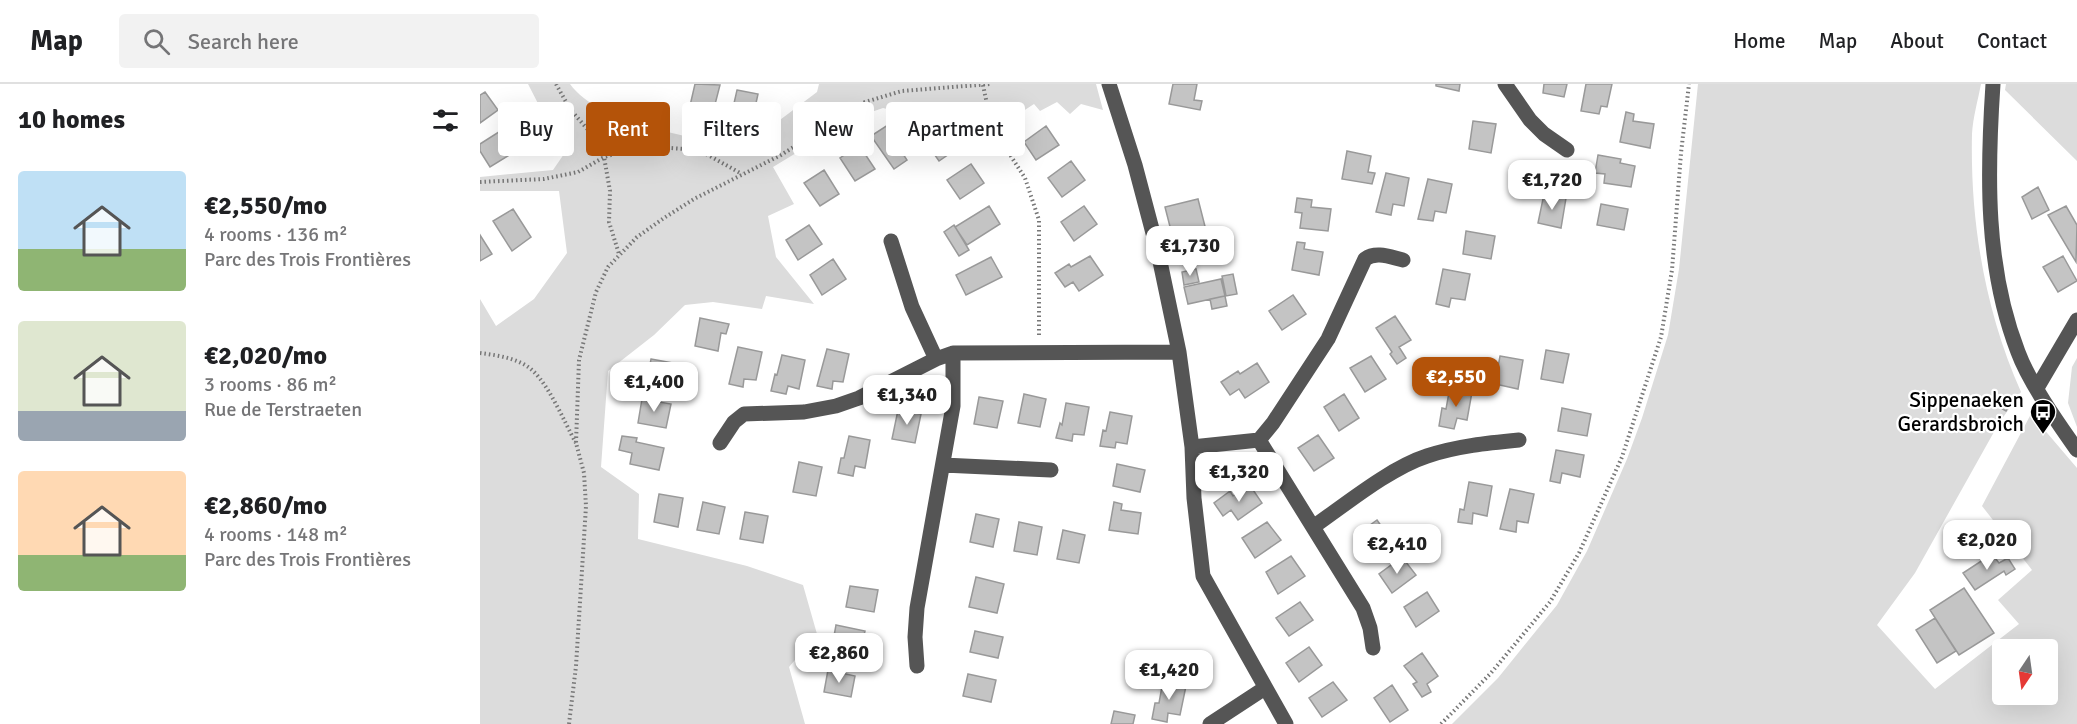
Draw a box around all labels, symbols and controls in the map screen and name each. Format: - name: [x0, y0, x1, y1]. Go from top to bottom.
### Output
- search box: [119, 14, 539, 68]
- text: Map: [30, 24, 83, 58]
- icon: search: [140, 25, 173, 58]
- text: Search here: [188, 28, 299, 55]
- text: Home: [1733, 28, 1786, 54]
- text: Map: [1819, 28, 1857, 54]
- text: About: [1890, 28, 1944, 54]
- text: Contact: [1977, 28, 2047, 54]
- chip: Buy: [498, 102, 574, 156]
- chip: Rent: [586, 102, 670, 156]
- chip: Filters: [682, 102, 781, 156]
- chip: New: [793, 102, 874, 156]
- chip: Apartment: [886, 102, 1025, 156]
- text: 10 homes: [18, 104, 125, 136]
- icon: filters: [429, 104, 462, 137]
- pin: €1,720: [1503, 160, 1601, 211]
- text: €1,720: [1522, 167, 1582, 192]
- text: €2,550/mo: [204, 190, 327, 222]
- icon: home: [66, 195, 138, 267]
- text: 4 rooms · 136 m²: [204, 222, 348, 247]
- pin: €1,730: [1141, 226, 1239, 277]
- text: €1,730: [1160, 233, 1220, 258]
- text: Parc des Trois Frontières: [204, 247, 411, 272]
- text: €2,020/mo: [204, 340, 327, 372]
- icon: home: [66, 345, 138, 417]
- pin: €2,550: [1407, 357, 1505, 408]
- pin: €1,400: [605, 362, 703, 413]
- text: €2,550: [1426, 364, 1486, 389]
- text: €1,400: [624, 369, 684, 394]
- text: 3 rooms · 86 m²: [204, 372, 337, 397]
- pin: €1,340: [858, 375, 956, 426]
- text: €1,340: [877, 382, 937, 407]
- place label: Sippenaeken Gerardsbroich: [1898, 387, 2024, 437]
- text: Rue de Terstraeten: [204, 397, 362, 422]
- bus stop icon: Sippenaeken Gerardsbroich: [2028, 397, 2058, 435]
- pin: €1,320: [1190, 452, 1288, 503]
- text: €1,320: [1209, 459, 1269, 484]
- text: €2,860/mo: [204, 490, 327, 522]
- icon: home: [66, 495, 138, 567]
- pin: €2,020: [1938, 520, 2036, 571]
- text: 4 rooms · 148 m²: [204, 522, 348, 547]
- pin: €2,410: [1348, 524, 1446, 575]
- text: €2,020: [1957, 527, 2017, 552]
- text: €2,410: [1367, 531, 1427, 556]
- text: Parc des Trois Frontières: [204, 547, 411, 572]
- pin: €2,860: [790, 633, 888, 684]
- north arrow: [1992, 639, 2058, 705]
- map controls: [1992, 639, 2058, 705]
- text: €2,860: [809, 640, 869, 665]
- pin: €1,420: [1120, 650, 1218, 701]
- text: €1,420: [1139, 657, 1199, 682]

